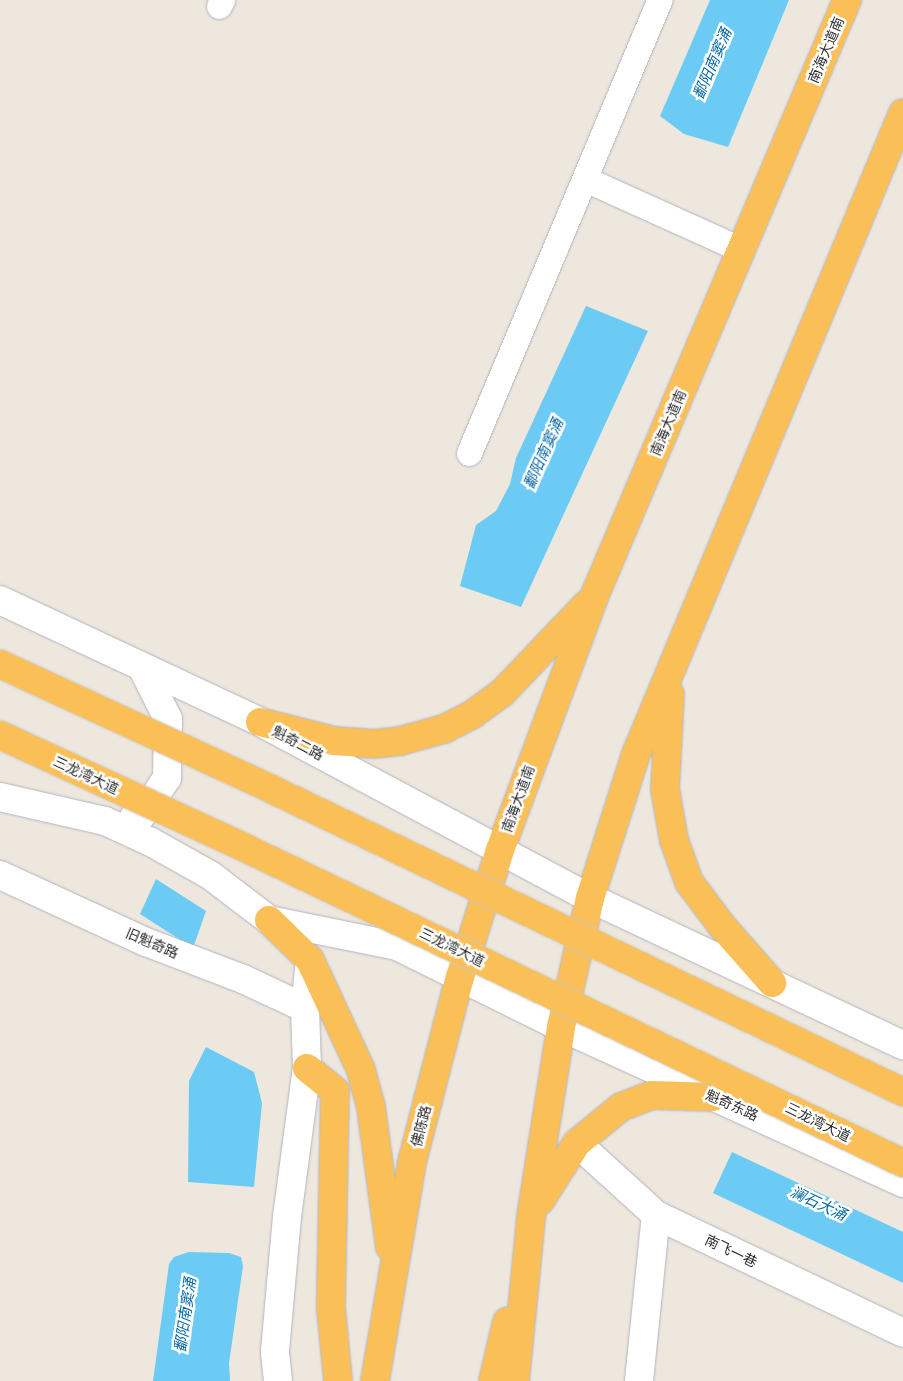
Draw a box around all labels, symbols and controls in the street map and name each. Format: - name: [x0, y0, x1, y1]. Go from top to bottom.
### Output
- street label: 南海大道南: [805, 15, 847, 85]
- water label: 鄱阳南窦涌: [690, 26, 736, 102]
- street label: 南海大道南: [647, 388, 689, 458]
- water label: 鄱阳南窦涌: [521, 416, 567, 492]
- street label: 魁奇二路: [269, 722, 327, 764]
- street label: 三龙湾大道: [51, 753, 121, 797]
- street label: 南海大道南: [498, 763, 538, 835]
- street label: 旧魁奇路: [123, 924, 181, 962]
- street label: 三龙湾大道: [417, 924, 487, 970]
- street label: 魁奇东路: [703, 1086, 761, 1124]
- street label: 三龙湾大道: [783, 1099, 853, 1145]
- street label: 佛陈路: [408, 1104, 434, 1148]
- water label: 澜石大涌: [787, 1183, 849, 1225]
- street label: 南飞一巷: [702, 1231, 760, 1271]
- water label: 鄱阳南窦涌: [172, 1277, 200, 1353]

